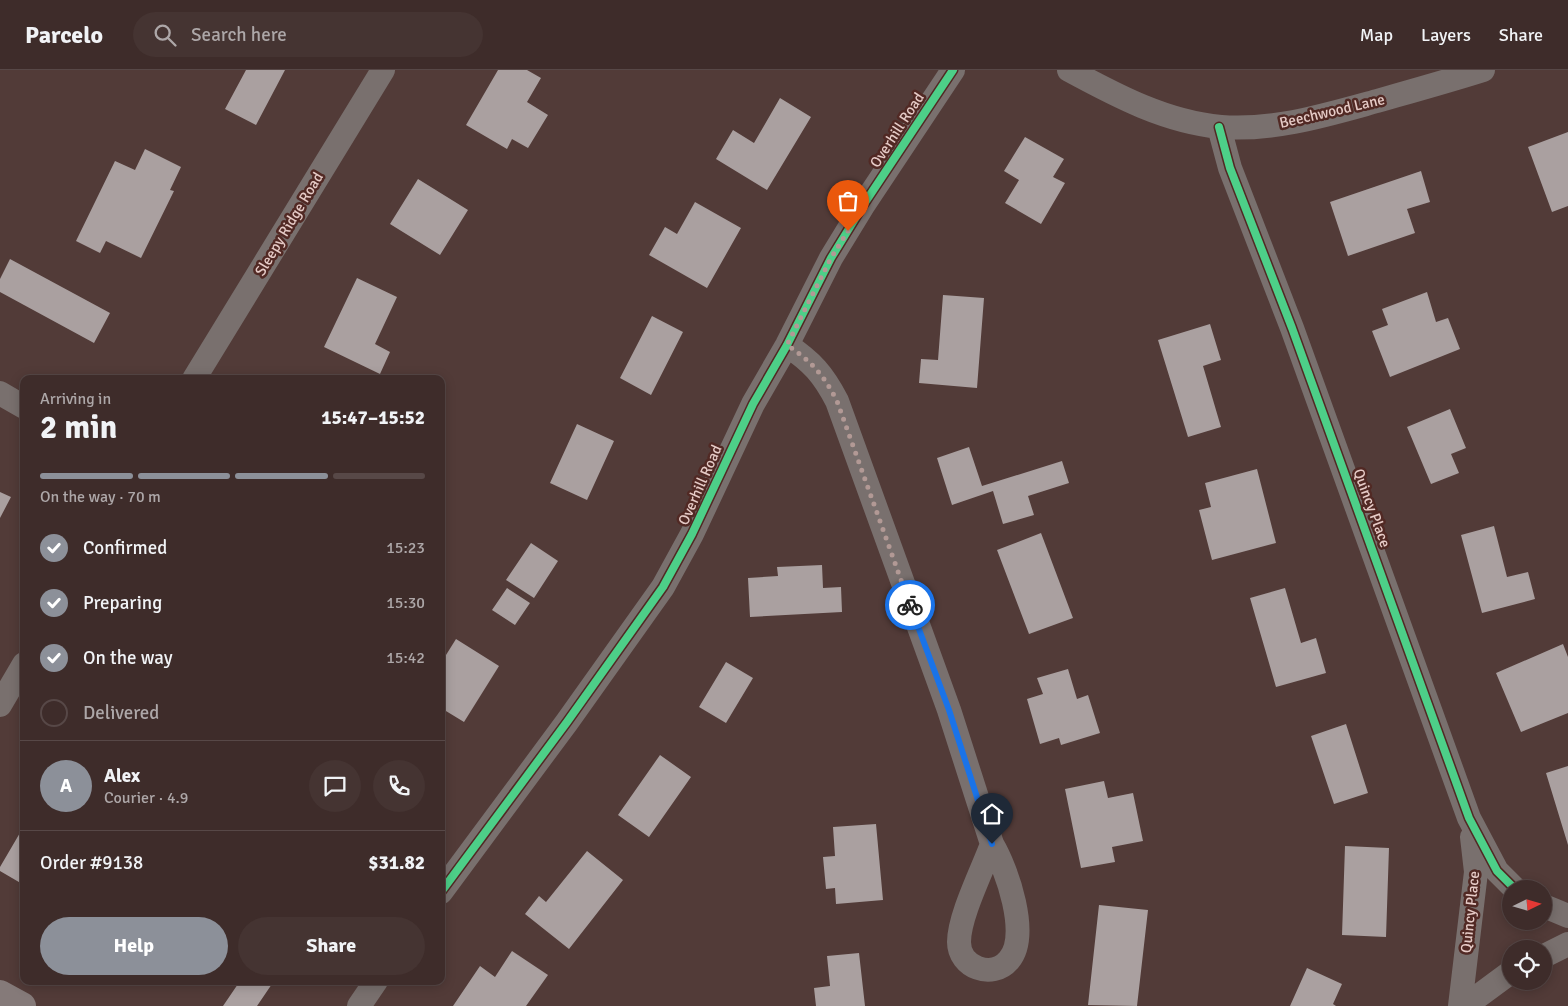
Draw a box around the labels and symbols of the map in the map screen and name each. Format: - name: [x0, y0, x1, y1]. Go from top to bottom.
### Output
- street label: Overhill Road: [866, 89, 928, 171]
- street label: Beechwood Lane: [1278, 90, 1386, 132]
- street label: Sleepy Ridge Road: [251, 169, 327, 279]
- pin: [827, 180, 869, 231]
- street label: Overhill Road: [674, 442, 726, 528]
- street label: Quincy Place: [1349, 466, 1395, 550]
- courier: [885, 580, 935, 630]
- pin: [971, 793, 1013, 844]
- street label: Quincy Place: [1457, 870, 1483, 954]
- north arrow: [1502, 880, 1552, 930]

